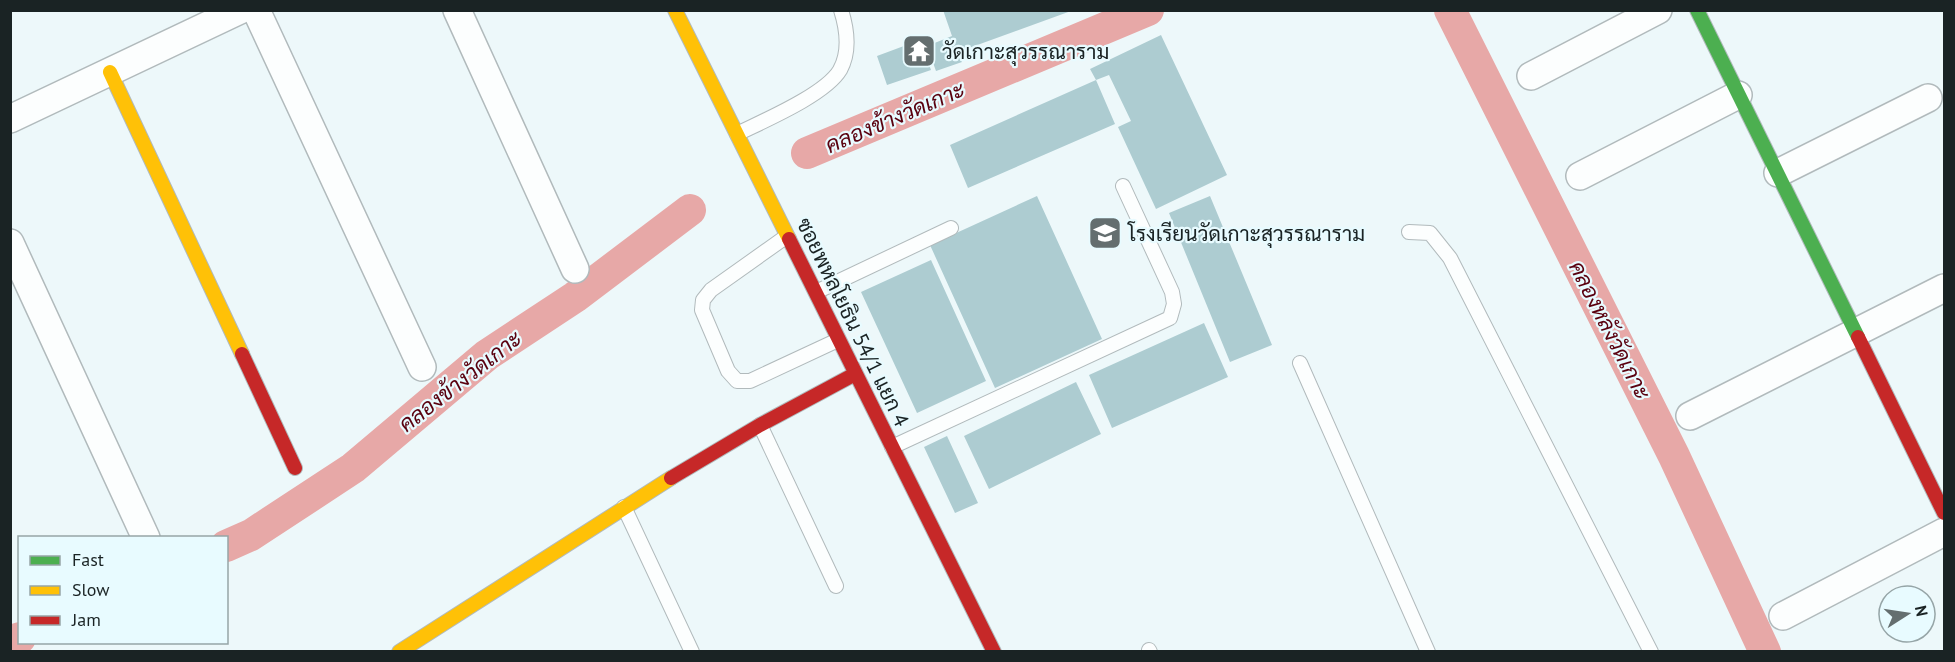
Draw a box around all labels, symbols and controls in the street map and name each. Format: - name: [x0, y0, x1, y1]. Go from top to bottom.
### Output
- temple icon: วัดเกาะสุวรรณาราม: [901, 33, 937, 69]
- place label: วัดเกาะสุวรรณาราม: [942, 38, 1109, 66]
- water label: คลองข้างวัดเกาะ: [821, 75, 969, 159]
- street label: ซอยพหลโยธิน 54/1 แยก 4: [791, 213, 915, 431]
- school or university icon: โรงเรียนวัดเกาะสุวรรณาราม: [1087, 215, 1123, 251]
- place label: โรงเรียนวัดเกาะสุวรรณาราม: [1127, 220, 1365, 248]
- water label: คลองหลังวัดเกาะ: [1563, 256, 1657, 404]
- water label: คลองข้างวัดเกาะ: [393, 324, 527, 438]
- legend: [18, 536, 228, 644]
- text: Fast: [72, 548, 104, 571]
- text: Slow: [72, 578, 110, 601]
- north arrow: [1877, 584, 1937, 644]
- text: N: [1911, 604, 1933, 618]
- text: Jam: [71, 608, 101, 631]

